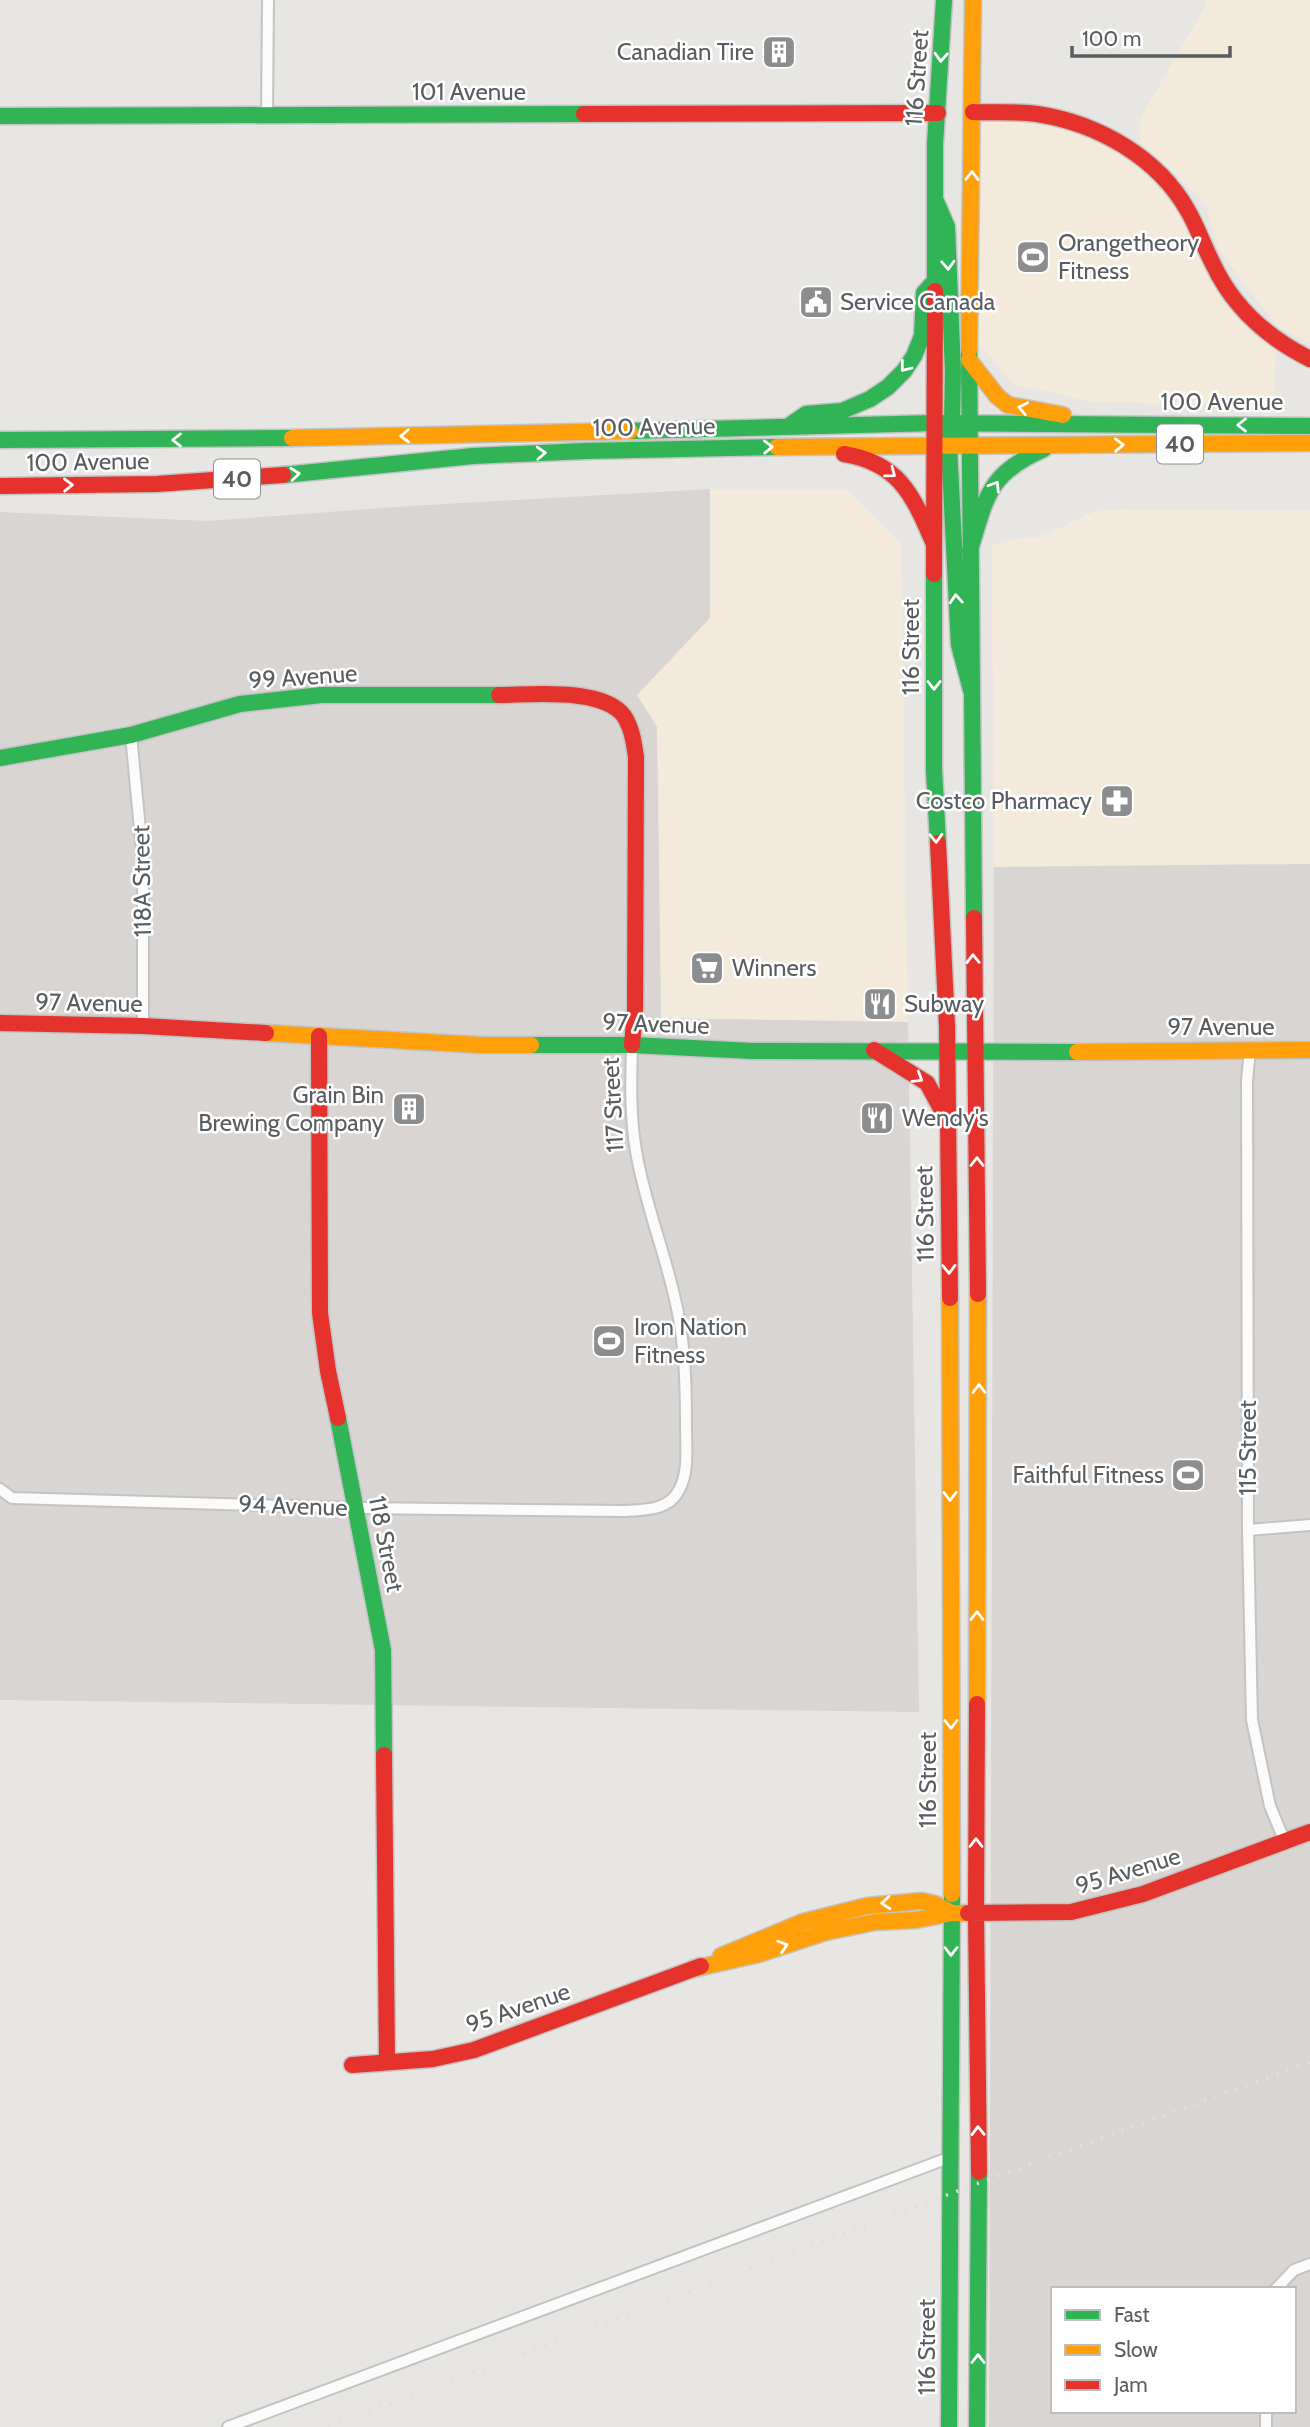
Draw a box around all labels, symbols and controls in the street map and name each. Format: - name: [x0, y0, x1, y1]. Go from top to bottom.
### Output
- scale bar: [1072, 14, 1230, 58]
- text: 100 m: [1082, 26, 1141, 51]
- street label: 116 Street: [899, 29, 934, 127]
- building icon: Canadian Tire: [760, 33, 798, 71]
- place label: Canadian Tire: [617, 37, 754, 66]
- one-way arrow: [934, 51, 949, 62]
- street label: 101 Avenue: [412, 77, 526, 106]
- one-way arrow: [964, 170, 980, 181]
- place label: Orangetheory Fitness: [1058, 228, 1199, 285]
- sports icon: Orangetheory Fitness: [1014, 238, 1052, 276]
- one-way arrow: [941, 260, 956, 271]
- public building icon: Service Canada: [797, 283, 835, 321]
- place label: Service Canada: [840, 287, 996, 316]
- one-way arrow: [901, 359, 914, 371]
- street label: 100 Avenue: [1161, 387, 1283, 416]
- one-way arrow: [1017, 402, 1029, 417]
- street label: 100 Avenue: [592, 411, 716, 442]
- one-way arrow: [1236, 417, 1247, 433]
- road number: 40: [1157, 424, 1203, 464]
- one-way arrow: [399, 428, 409, 444]
- one-way arrow: [171, 432, 182, 448]
- one-way arrow: [1114, 437, 1124, 453]
- one-way arrow: [763, 439, 774, 455]
- street label: 100 Avenue: [26, 446, 150, 477]
- one-way arrow: [535, 446, 546, 461]
- road number: 40: [214, 460, 260, 499]
- one-way arrow: [883, 464, 895, 477]
- one-way arrow: [290, 467, 301, 482]
- one-way arrow: [63, 477, 74, 493]
- one-way arrow: [986, 481, 999, 494]
- one-way arrow: [949, 594, 964, 605]
- street label: 116 Street: [896, 599, 925, 695]
- street label: 99 Avenue: [248, 658, 358, 695]
- one-way arrow: [926, 681, 942, 691]
- pharmacy icon: Costco Pharmacy: [1098, 782, 1136, 820]
- place label: Costco Pharmacy: [916, 786, 1092, 815]
- street label: 118A Street: [126, 825, 157, 937]
- one-way arrow: [929, 832, 944, 843]
- supermarket icon: Winners: [688, 949, 726, 987]
- place label: Winners: [732, 953, 816, 982]
- one-way arrow: [965, 953, 981, 964]
- restaurant icon: Subway: [861, 985, 899, 1023]
- street label: 97 Avenue: [35, 987, 143, 1018]
- place label: Subway: [904, 989, 984, 1018]
- street label: 97 Avenue: [602, 1007, 710, 1040]
- street label: 97 Avenue: [1167, 1012, 1275, 1041]
- street label: 117 Street: [596, 1057, 629, 1153]
- one-way arrow: [910, 1070, 923, 1083]
- place label: Grain Bin Brewing Company: [198, 1080, 384, 1137]
- building icon: Grain Bin Brewing Company: [390, 1090, 428, 1128]
- restaurant icon: Wendy's: [858, 1099, 896, 1137]
- place label: Wendy's: [902, 1103, 989, 1132]
- one-way arrow: [969, 1156, 985, 1166]
- street label: 116 Street: [909, 1166, 940, 1262]
- one-way arrow: [942, 1264, 957, 1275]
- place label: Iron Nation Fitness: [634, 1312, 747, 1369]
- sports icon: Iron Nation Fitness: [590, 1322, 628, 1360]
- one-way arrow: [971, 1383, 987, 1394]
- street label: 115 Street: [1233, 1400, 1262, 1496]
- sports icon: Faithful Fitness: [1169, 1456, 1207, 1494]
- place label: Faithful Fitness: [1013, 1460, 1164, 1489]
- street label: 94 Avenue: [238, 1489, 348, 1522]
- one-way arrow: [942, 1492, 958, 1502]
- street label: 118 Street: [363, 1493, 410, 1594]
- one-way arrow: [970, 1610, 985, 1621]
- one-way arrow: [943, 1719, 959, 1730]
- street label: 116 Street: [913, 1732, 942, 1828]
- one-way arrow: [969, 1838, 984, 1849]
- street label: 95 Avenue: [1072, 1841, 1184, 1900]
- one-way arrow: [880, 1896, 892, 1911]
- one-way arrow: [776, 1940, 789, 1954]
- one-way arrow: [943, 1947, 959, 1957]
- street label: 95 Avenue: [462, 1976, 574, 2039]
- one-way arrow: [970, 2126, 986, 2136]
- legend: [1051, 2287, 1296, 2413]
- street label: 116 Street: [912, 2299, 941, 2395]
- text: Fast: [1114, 2302, 1150, 2327]
- text: Slow: [1114, 2337, 1158, 2362]
- one-way arrow: [970, 2353, 986, 2364]
- text: Jam: [1113, 2372, 1148, 2397]

